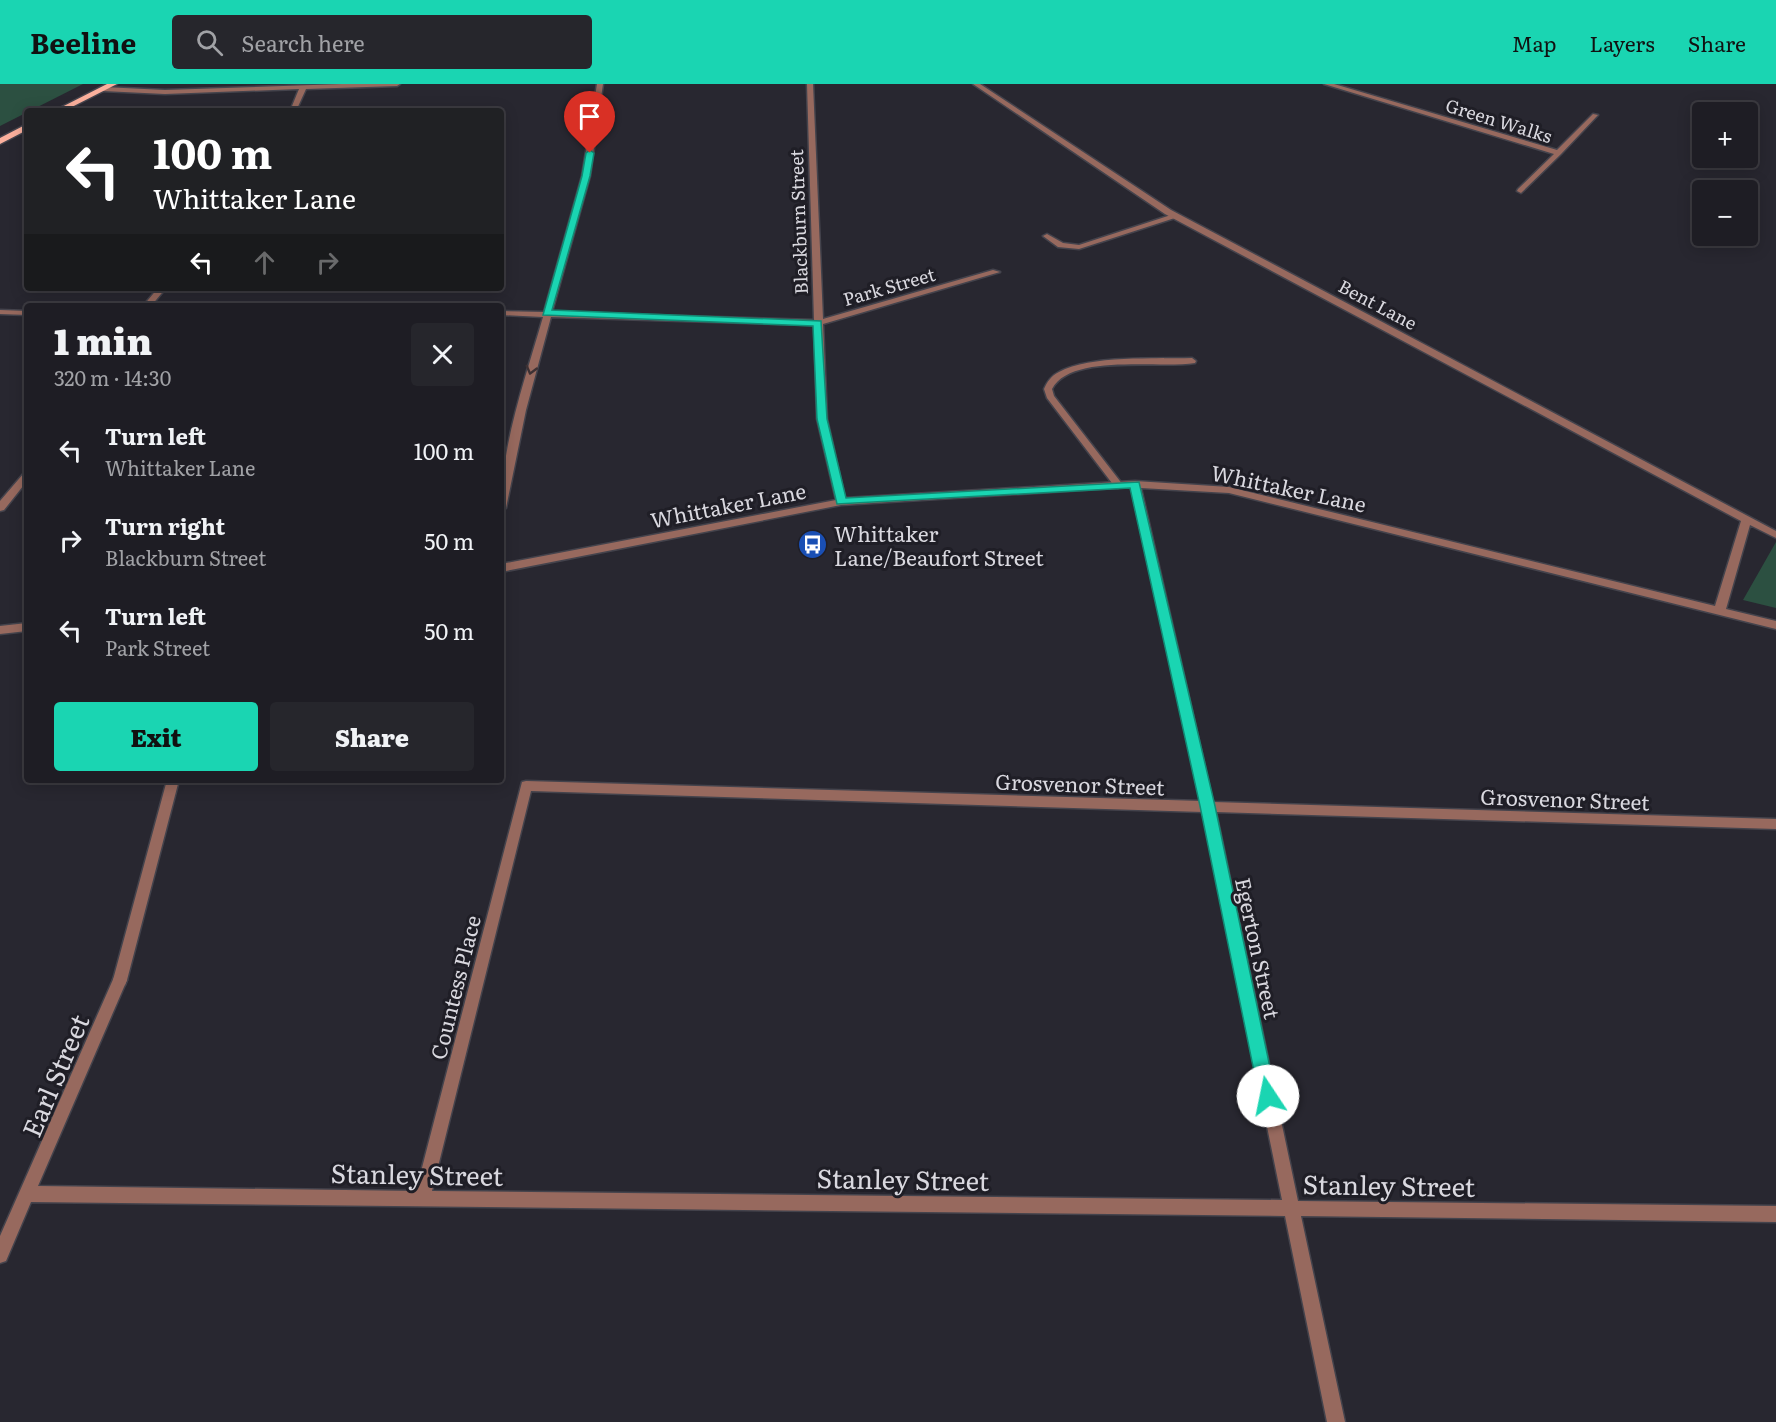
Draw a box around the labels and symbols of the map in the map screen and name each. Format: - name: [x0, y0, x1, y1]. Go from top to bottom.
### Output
- pin: [564, 91, 615, 153]
- street label: Green Walks: [1442, 91, 1556, 149]
- street label: Blackburn Street: [782, 148, 814, 295]
- street label: Park Street: [840, 260, 939, 312]
- street label: Bent Lane: [1334, 272, 1422, 336]
- one-way arrow: [526, 364, 539, 374]
- street label: Whittaker Lane: [1209, 455, 1370, 519]
- street label: Whittaker Lane: [648, 474, 809, 534]
- place label: Whittaker Lane/Beaufort Street: [834, 517, 1044, 572]
- bus stop icon: Whittaker Lane/Beaufort Street: [797, 528, 829, 560]
- street label: Grosvenor Street: [995, 765, 1166, 801]
- street label: Grosvenor Street: [1480, 780, 1651, 816]
- street label: Egerton Street: [1229, 874, 1289, 1022]
- street label: Countess Place: [421, 911, 487, 1062]
- street label: Earl Street: [11, 1007, 98, 1143]
- position arrow: [1236, 1064, 1300, 1128]
- street label: Stanley Street: [330, 1152, 504, 1194]
- street label: Stanley Street: [816, 1157, 990, 1199]
- street label: Stanley Street: [1302, 1163, 1476, 1205]

